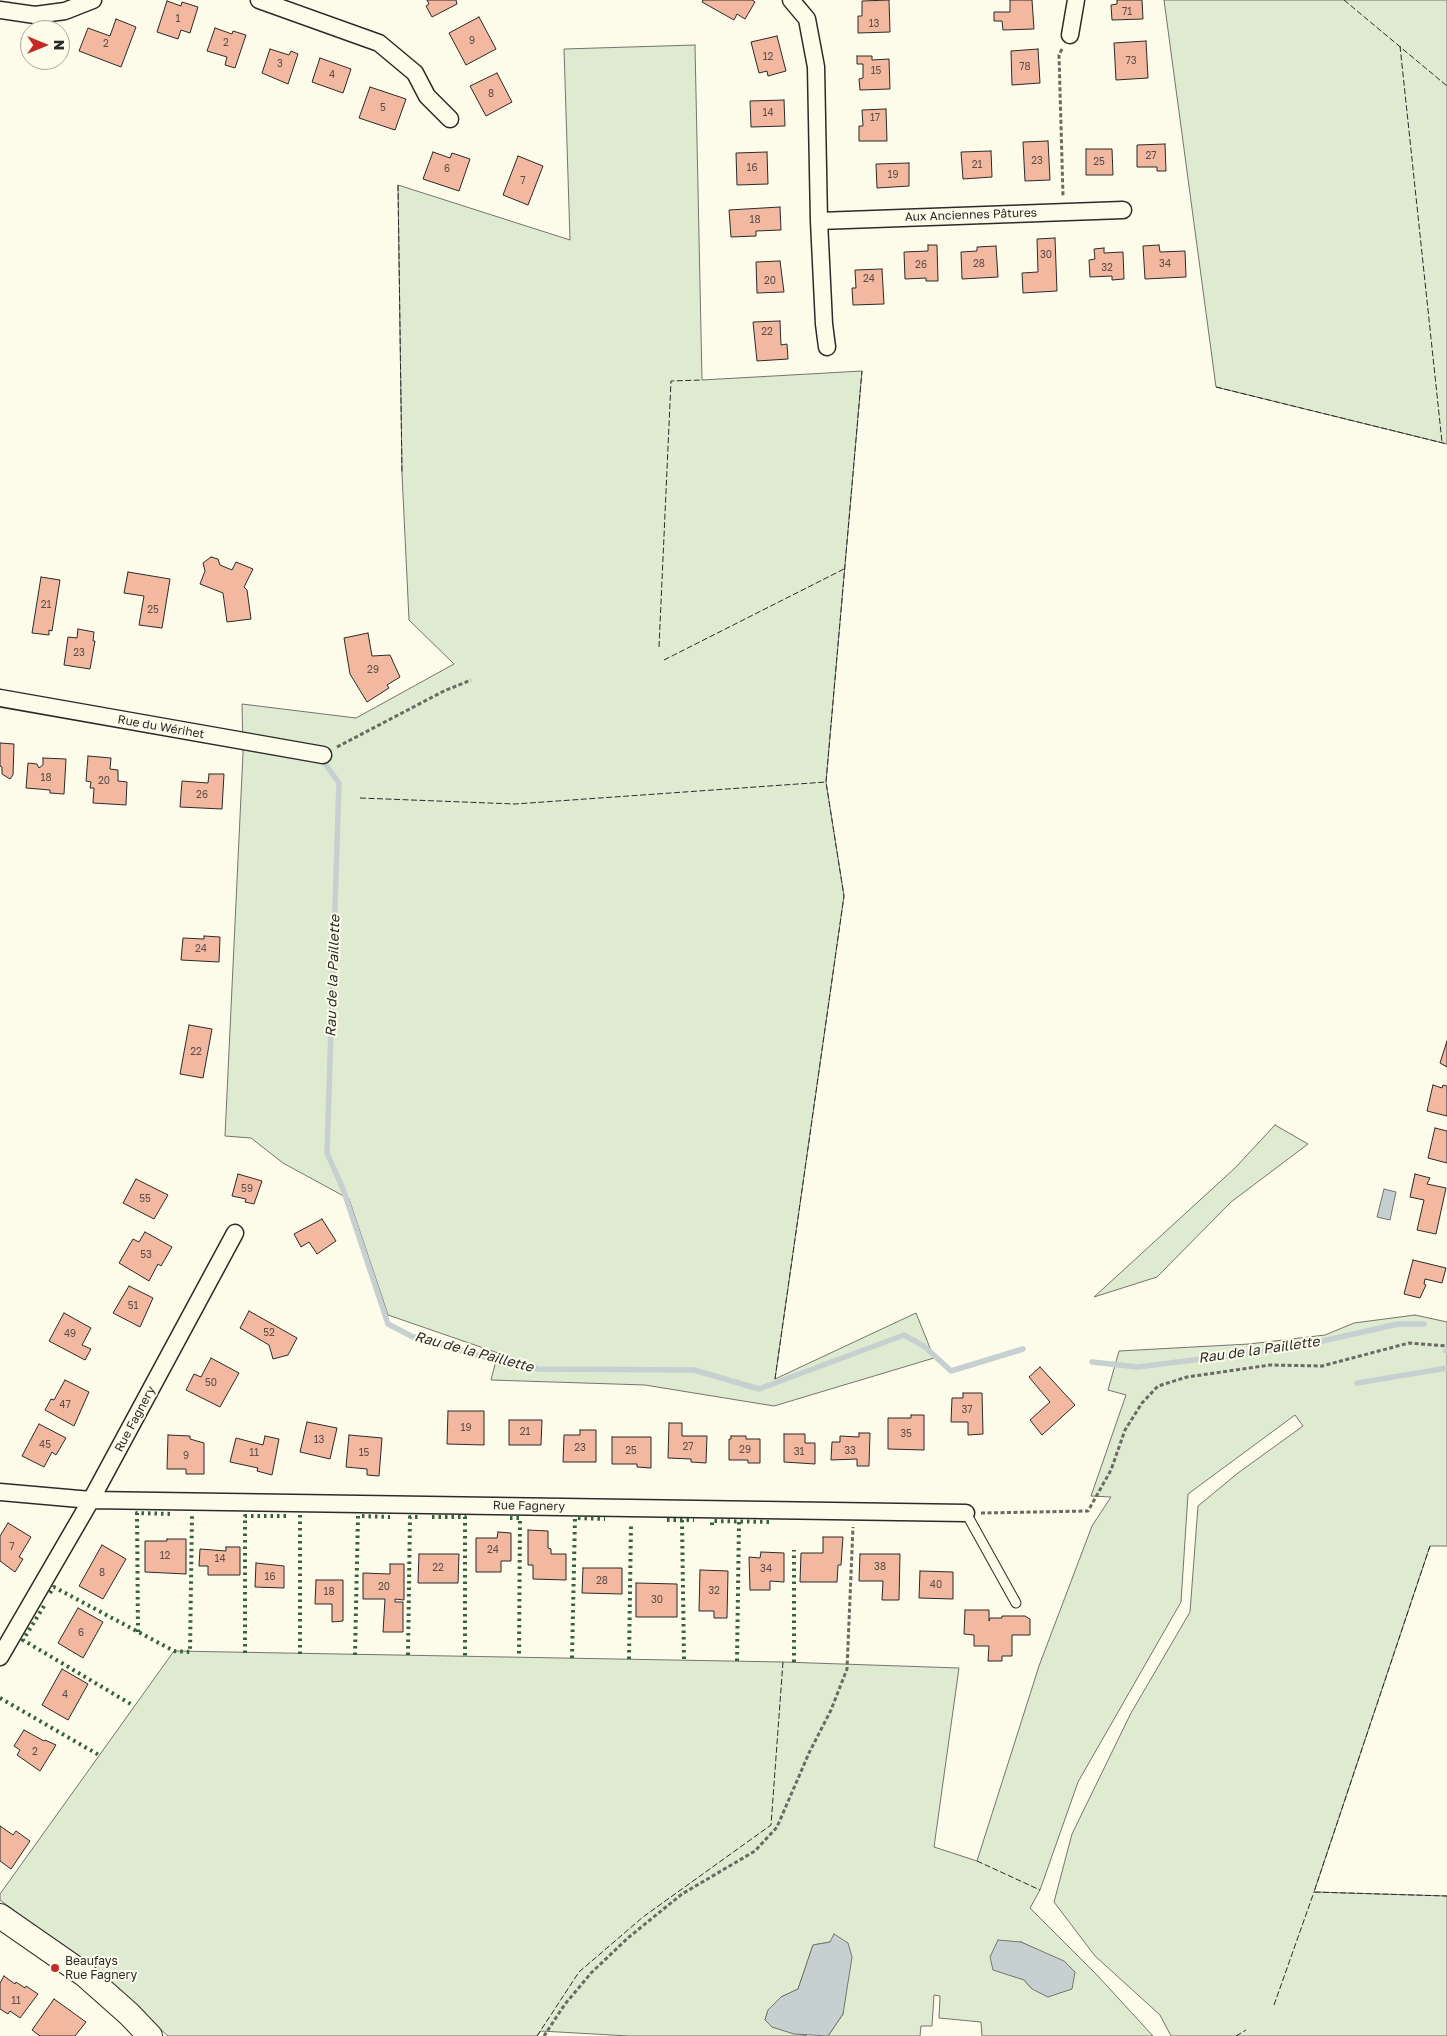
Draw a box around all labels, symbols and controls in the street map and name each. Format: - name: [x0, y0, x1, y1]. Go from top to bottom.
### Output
- house number: 71: [1122, 6, 1132, 18]
- house number: 1: [176, 13, 180, 25]
- house number: 13: [869, 18, 879, 30]
- north arrow: [20, 20, 70, 70]
- house number: 9: [469, 35, 475, 47]
- house number: 2: [223, 37, 229, 49]
- house number: 2: [103, 38, 109, 50]
- text: N: [51, 40, 68, 50]
- house number: 12: [763, 51, 773, 63]
- house number: 73: [1125, 55, 1137, 67]
- house number: 3: [277, 58, 283, 70]
- house number: 78: [1019, 61, 1031, 73]
- house number: 15: [871, 65, 881, 77]
- house number: 4: [329, 69, 335, 81]
- house number: 8: [488, 88, 494, 100]
- house number: 5: [380, 102, 386, 114]
- house number: 14: [763, 107, 773, 119]
- house number: 17: [870, 112, 880, 124]
- house number: 27: [1145, 150, 1157, 162]
- house number: 23: [1031, 155, 1043, 167]
- house number: 25: [1093, 156, 1105, 168]
- house number: 21: [972, 159, 982, 171]
- house number: 16: [747, 162, 757, 174]
- house number: 6: [444, 163, 450, 175]
- house number: 19: [888, 169, 898, 181]
- house number: 7: [520, 175, 526, 187]
- street label: Aux Anciennes Pâtures: [905, 205, 1037, 225]
- house number: 18: [750, 214, 760, 226]
- house number: 30: [1040, 249, 1052, 261]
- house number: 28: [973, 258, 985, 270]
- house number: 34: [1159, 258, 1171, 270]
- house number: 26: [915, 259, 927, 271]
- house number: 32: [1101, 262, 1113, 274]
- house number: 24: [863, 273, 875, 285]
- house number: 20: [764, 275, 776, 287]
- house number: 22: [761, 326, 773, 338]
- house number: 21: [41, 599, 51, 611]
- house number: 25: [147, 604, 159, 616]
- house number: 23: [73, 647, 85, 659]
- house number: 29: [367, 664, 379, 676]
- street label: Rue du Wérihet: [117, 712, 205, 742]
- house number: 18: [41, 772, 51, 784]
- house number: 20: [98, 775, 110, 787]
- house number: 26: [196, 789, 208, 801]
- water label: Rau de la Paillette: [322, 915, 344, 1037]
- house number: 24: [195, 943, 207, 955]
- house number: 22: [190, 1046, 202, 1058]
- house number: 59: [241, 1183, 253, 1195]
- house number: 55: [139, 1193, 151, 1205]
- house number: 53: [140, 1249, 152, 1261]
- house number: 51: [128, 1300, 138, 1312]
- house number: 52: [263, 1327, 275, 1339]
- house number: 49: [64, 1328, 76, 1340]
- water label: Rau de la Paillette: [413, 1328, 535, 1376]
- water label: Rau de la Paillette: [1197, 1333, 1321, 1367]
- house number: 50: [205, 1377, 217, 1389]
- street label: Rue Fagnery: [112, 1384, 158, 1454]
- house number: 47: [59, 1399, 71, 1411]
- house number: 37: [961, 1404, 973, 1416]
- house number: 19: [461, 1422, 471, 1434]
- house number: 21: [520, 1426, 530, 1438]
- house number: 35: [900, 1428, 912, 1440]
- house number: 13: [314, 1434, 324, 1446]
- house number: 45: [39, 1439, 51, 1451]
- house number: 27: [682, 1441, 694, 1453]
- house number: 23: [574, 1442, 586, 1454]
- house number: 29: [739, 1444, 751, 1456]
- house number: 25: [625, 1445, 637, 1457]
- house number: 33: [844, 1445, 856, 1457]
- house number: 31: [794, 1446, 804, 1458]
- house number: 11: [249, 1447, 259, 1459]
- house number: 15: [359, 1447, 369, 1459]
- house number: 9: [183, 1450, 189, 1462]
- street label: Rue Fagnery: [493, 1498, 565, 1514]
- house number: 7: [9, 1541, 15, 1553]
- house number: 24: [487, 1544, 499, 1556]
- house number: 12: [160, 1550, 170, 1562]
- house number: 14: [215, 1553, 225, 1565]
- house number: 38: [874, 1561, 886, 1573]
- house number: 22: [432, 1562, 444, 1574]
- house number: 34: [760, 1563, 772, 1575]
- house number: 8: [99, 1567, 105, 1579]
- house number: 16: [265, 1571, 275, 1583]
- house number: 28: [596, 1575, 608, 1587]
- house number: 40: [930, 1579, 942, 1591]
- house number: 20: [378, 1581, 390, 1593]
- house number: 32: [708, 1585, 720, 1597]
- house number: 18: [324, 1586, 334, 1598]
- house number: 30: [651, 1594, 663, 1606]
- house number: 6: [78, 1627, 84, 1639]
- house number: 4: [62, 1689, 68, 1701]
- house number: 2: [32, 1746, 38, 1758]
- place label: Beaufays Rue Fagnery: [65, 1954, 137, 1982]
- marker: Beaufays Rue Fagnery: [49, 1962, 61, 1974]
- house number: 11: [11, 1995, 21, 2007]

